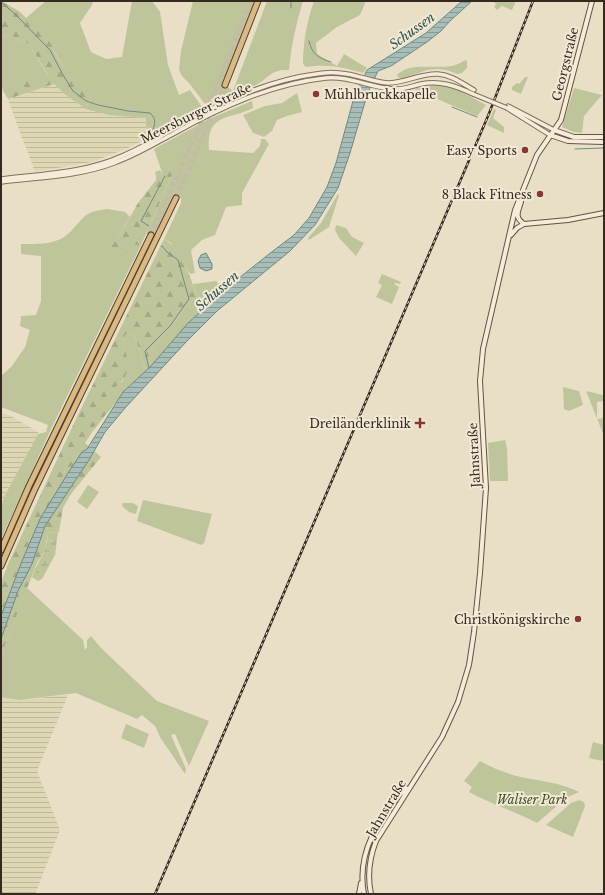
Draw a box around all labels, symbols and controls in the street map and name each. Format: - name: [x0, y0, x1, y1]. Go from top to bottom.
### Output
- water label: Schussen: [386, 9, 438, 53]
- street label: Georgstraße: [549, 25, 581, 102]
- street label: Meersburger Straße: [138, 80, 254, 146]
- place label: Mühlbruckkapelle: [324, 87, 436, 102]
- marker: Mühlbruckkapelle: [311, 89, 321, 99]
- place label: Easy Sports: [446, 143, 517, 158]
- marker: Easy Sports: [520, 145, 530, 155]
- place label: 8 Black Fitness: [442, 187, 532, 202]
- marker: 8 Black Fitness: [535, 189, 545, 199]
- water label: Schussen: [192, 267, 242, 315]
- place label: Dreiländerklinik: [309, 416, 412, 431]
- marker: Dreiländerklinik: [414, 417, 426, 429]
- street label: Jahnstraße: [465, 422, 483, 490]
- place label: Christkönigskirche: [454, 612, 570, 627]
- marker: Christkönigskirche: [573, 614, 583, 624]
- street label: Jahnstraße: [362, 776, 409, 841]
- park label: Waliser Park: [497, 792, 567, 807]

